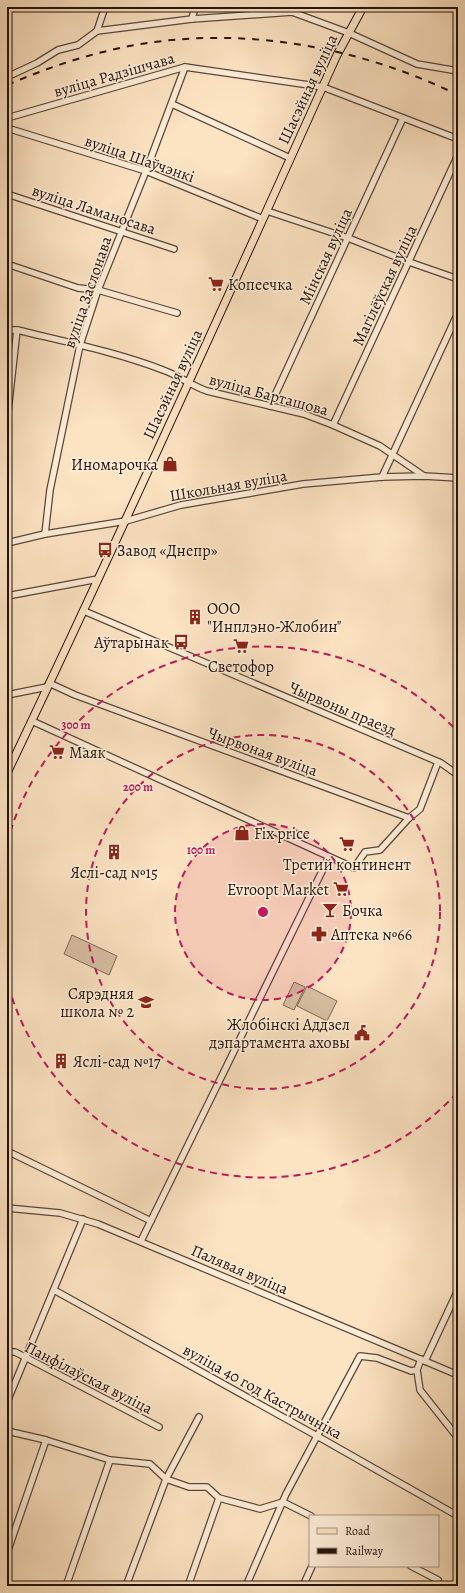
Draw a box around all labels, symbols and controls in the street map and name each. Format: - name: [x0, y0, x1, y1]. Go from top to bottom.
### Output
- street label: Шасэйная вуліца: [273, 30, 343, 148]
- street label: вуліца Радзішчава: [51, 47, 178, 103]
- street label: вуліца Шаўчэнкі: [82, 130, 198, 188]
- street label: вуліца Ламаносава: [29, 180, 159, 241]
- street label: Мінская вуліца: [294, 204, 358, 308]
- street label: Магілёўская вуліца: [347, 221, 423, 349]
- street label: вуліца Заслонава: [58, 233, 118, 351]
- place label: Копеечка: [228, 274, 293, 296]
- supermarket icon: Копеечка: [207, 275, 225, 293]
- street label: Шасэйная вуліца: [138, 325, 208, 443]
- street label: вуліца Барташова: [207, 368, 331, 422]
- place label: Иномарочка: [71, 454, 159, 476]
- shop icon: Иномарочка: [161, 455, 179, 473]
- street label: Школьная вуліца: [168, 465, 289, 507]
- place label: Завод «Днепр»: [117, 540, 218, 562]
- bus stop icon: Завод «Днепр»: [96, 541, 114, 559]
- place label: ООО "Инплэно-Жлобин": [207, 598, 342, 638]
- building icon: ООО "Инплэно-Жлобин": [186, 608, 204, 626]
- place label: Аўтарынак: [93, 632, 169, 654]
- bus stop icon: Аўтарынак: [172, 633, 190, 651]
- supermarket icon: Светофор: [232, 637, 250, 655]
- place label: Светофор: [208, 656, 274, 678]
- street label: Чырвоны праезд: [286, 676, 400, 741]
- text: 300 m: [61, 717, 91, 733]
- street label: Чырвоная вуліца: [205, 722, 321, 782]
- place label: Маяк: [69, 742, 106, 764]
- supermarket icon: Маяк: [48, 743, 66, 761]
- text: 200 m: [123, 779, 153, 795]
- place label: Fix price: [254, 823, 310, 845]
- shop icon: Fix price: [233, 824, 251, 842]
- supermarket icon: Третий континент: [338, 835, 356, 853]
- text: 100 m: [187, 842, 215, 858]
- building icon: Яслі-сад №15: [105, 843, 123, 861]
- place label: Третий континент: [283, 854, 411, 876]
- place label: Яслі-сад №15: [70, 862, 158, 884]
- place label: Evroopt Market: [227, 879, 329, 901]
- supermarket icon: Evroopt Market: [332, 880, 350, 898]
- place label: Бочка: [342, 900, 383, 922]
- bar icon: Бочка: [321, 901, 339, 919]
- centre of rings: [256, 905, 270, 919]
- place label: Аптека №66: [330, 924, 412, 946]
- pharmacy icon: Аптека №66: [310, 925, 328, 943]
- place label: Сярэдняя школа № 2: [60, 983, 134, 1023]
- school or university icon: Сярэдняя школа № 2: [137, 993, 155, 1011]
- place label: Жлобінскі Аддзел дэпартамента аховы: [208, 1014, 350, 1054]
- public building icon: Жлобінскі Аддзел дэпартамента аховы: [353, 1024, 371, 1042]
- place label: Яслі-сад №17: [73, 1051, 161, 1073]
- building icon: Яслі-сад №17: [52, 1052, 70, 1070]
- street label: Палявая вуліца: [188, 1240, 292, 1301]
- street label: Панфілаўская вуліца: [21, 1336, 157, 1420]
- street label: вуліца 40 год Кастрычніка: [179, 1339, 347, 1445]
- legend: [309, 1515, 439, 1567]
- text: Road: [345, 1523, 371, 1539]
- text: Railway: [345, 1543, 384, 1559]

